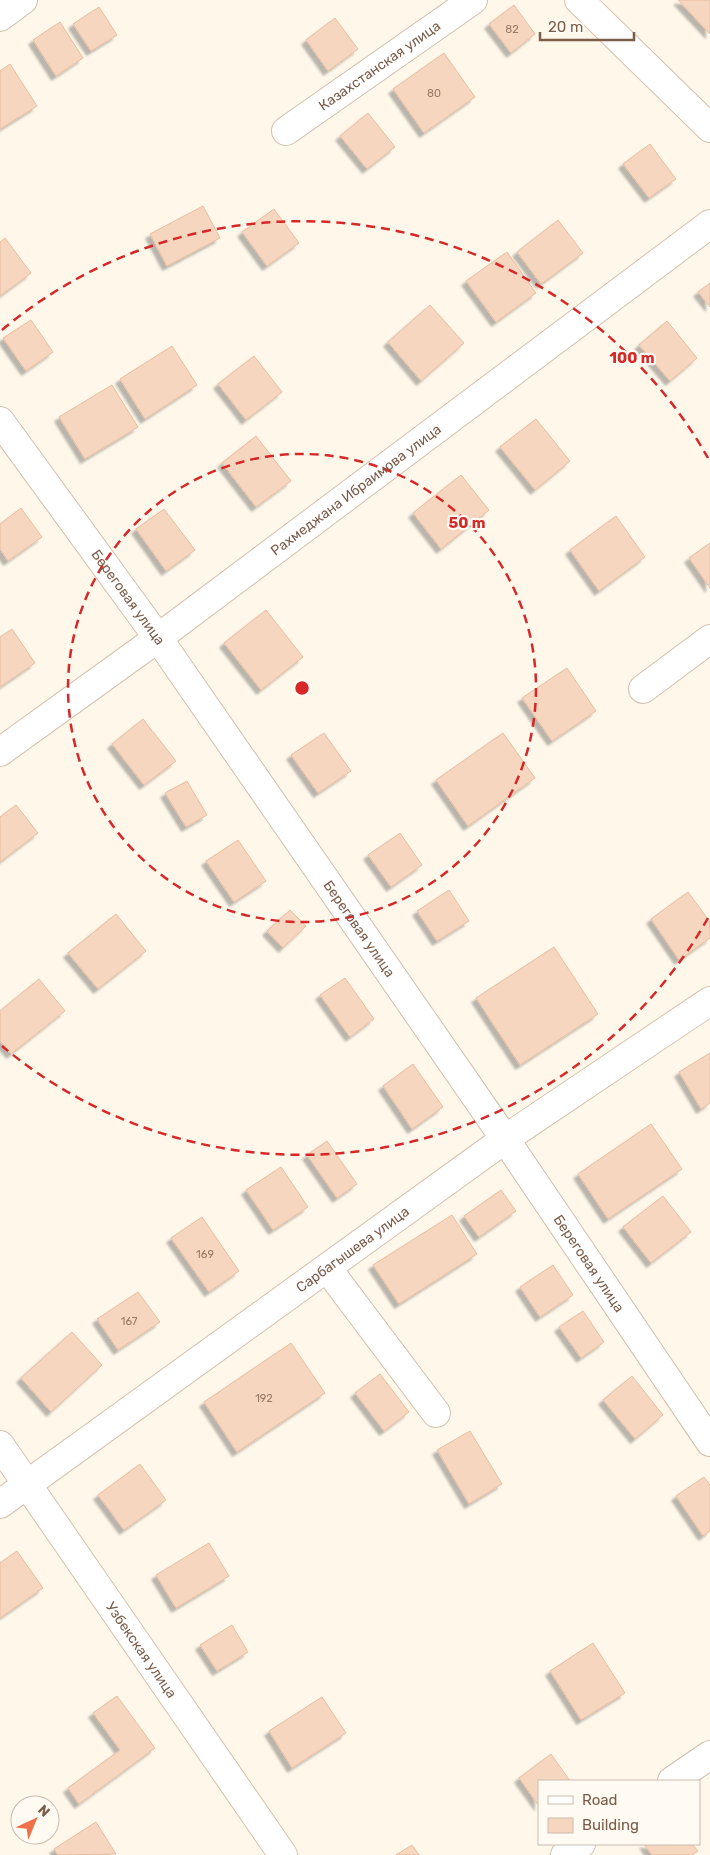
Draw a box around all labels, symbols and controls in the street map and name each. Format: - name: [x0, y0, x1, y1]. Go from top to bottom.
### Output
- scale bar: [540, 10, 634, 42]
- street label: Казахстанская улица: [316, 18, 444, 114]
- text: 20 m: [548, 18, 583, 36]
- house number: 82: [505, 23, 519, 36]
- house number: 80: [427, 87, 441, 100]
- text: 100 m: [610, 349, 654, 367]
- street label: Рахмеджана Ибраимова улица: [267, 421, 445, 560]
- text: 50 m: [449, 514, 485, 532]
- street label: Береговая улица: [88, 546, 168, 648]
- centre of rings: [293, 679, 311, 697]
- street label: Береговая улица: [319, 877, 398, 981]
- street label: Сарбагышева улица: [293, 1203, 413, 1296]
- street label: Береговая улица: [550, 1212, 628, 1316]
- house number: 169: [196, 1248, 214, 1261]
- house number: 167: [121, 1315, 138, 1328]
- house number: 192: [255, 1392, 273, 1405]
- street label: Узбекская улица: [102, 1599, 180, 1702]
- legend: [538, 1780, 700, 1845]
- text: Road: [582, 1791, 618, 1809]
- north arrow: [10, 1795, 60, 1845]
- text: N: [34, 1801, 53, 1821]
- text: Building: [582, 1816, 639, 1834]

